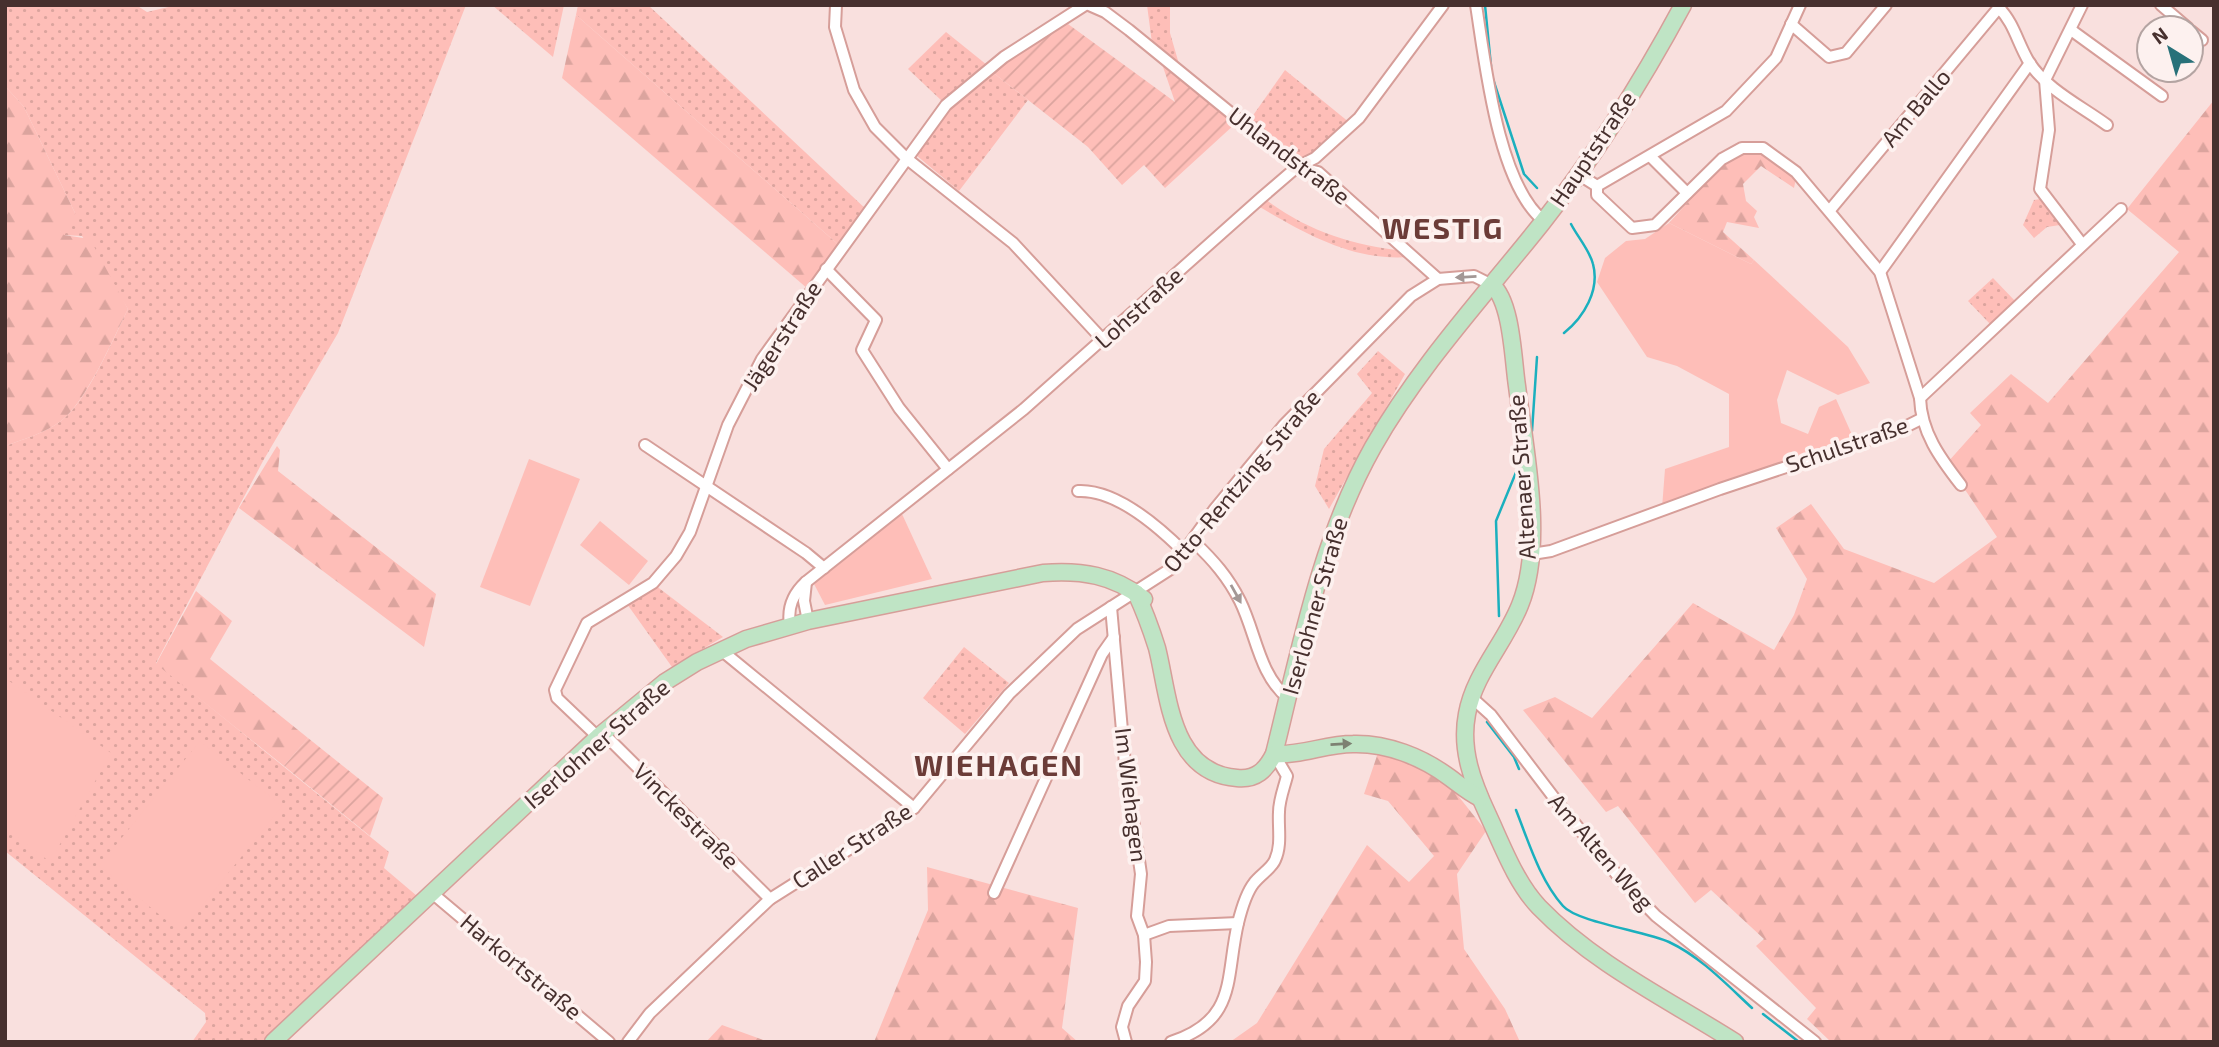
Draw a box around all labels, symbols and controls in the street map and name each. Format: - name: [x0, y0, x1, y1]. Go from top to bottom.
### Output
- north arrow: [2135, 14, 2205, 84]
- text: N: [2147, 22, 2172, 48]
- street label: Am Ballo: [1875, 63, 1956, 152]
- street label: Hauptstraße: [1543, 85, 1641, 212]
- street label: Uhlandstraße: [1223, 100, 1356, 210]
- district label: WESTIG: [1382, 209, 1504, 245]
- street label: Lohstraße: [1089, 261, 1188, 354]
- one-way arrow: [1455, 272, 1477, 283]
- street label: Jägerstraße: [735, 275, 827, 395]
- street label: Otto-Rentzing-Straße: [1157, 383, 1326, 577]
- street label: Altenaer Straße: [1501, 394, 1541, 561]
- street label: Schulstraße: [1782, 410, 1912, 478]
- street label: Iserlohner Straße: [1275, 514, 1353, 698]
- one-way arrow: [1230, 585, 1242, 604]
- street label: Iserlohner Straße: [518, 673, 675, 814]
- street label: Im Wiehagen: [1110, 726, 1154, 864]
- one-way arrow: [1330, 739, 1352, 750]
- district label: WIEHAGEN: [914, 746, 1084, 782]
- street label: Vinckestraße: [628, 757, 745, 874]
- street label: Am Alten Weg: [1543, 787, 1660, 916]
- street label: Caller Straße: [786, 796, 916, 894]
- street label: Harkortstraße: [455, 907, 588, 1025]

